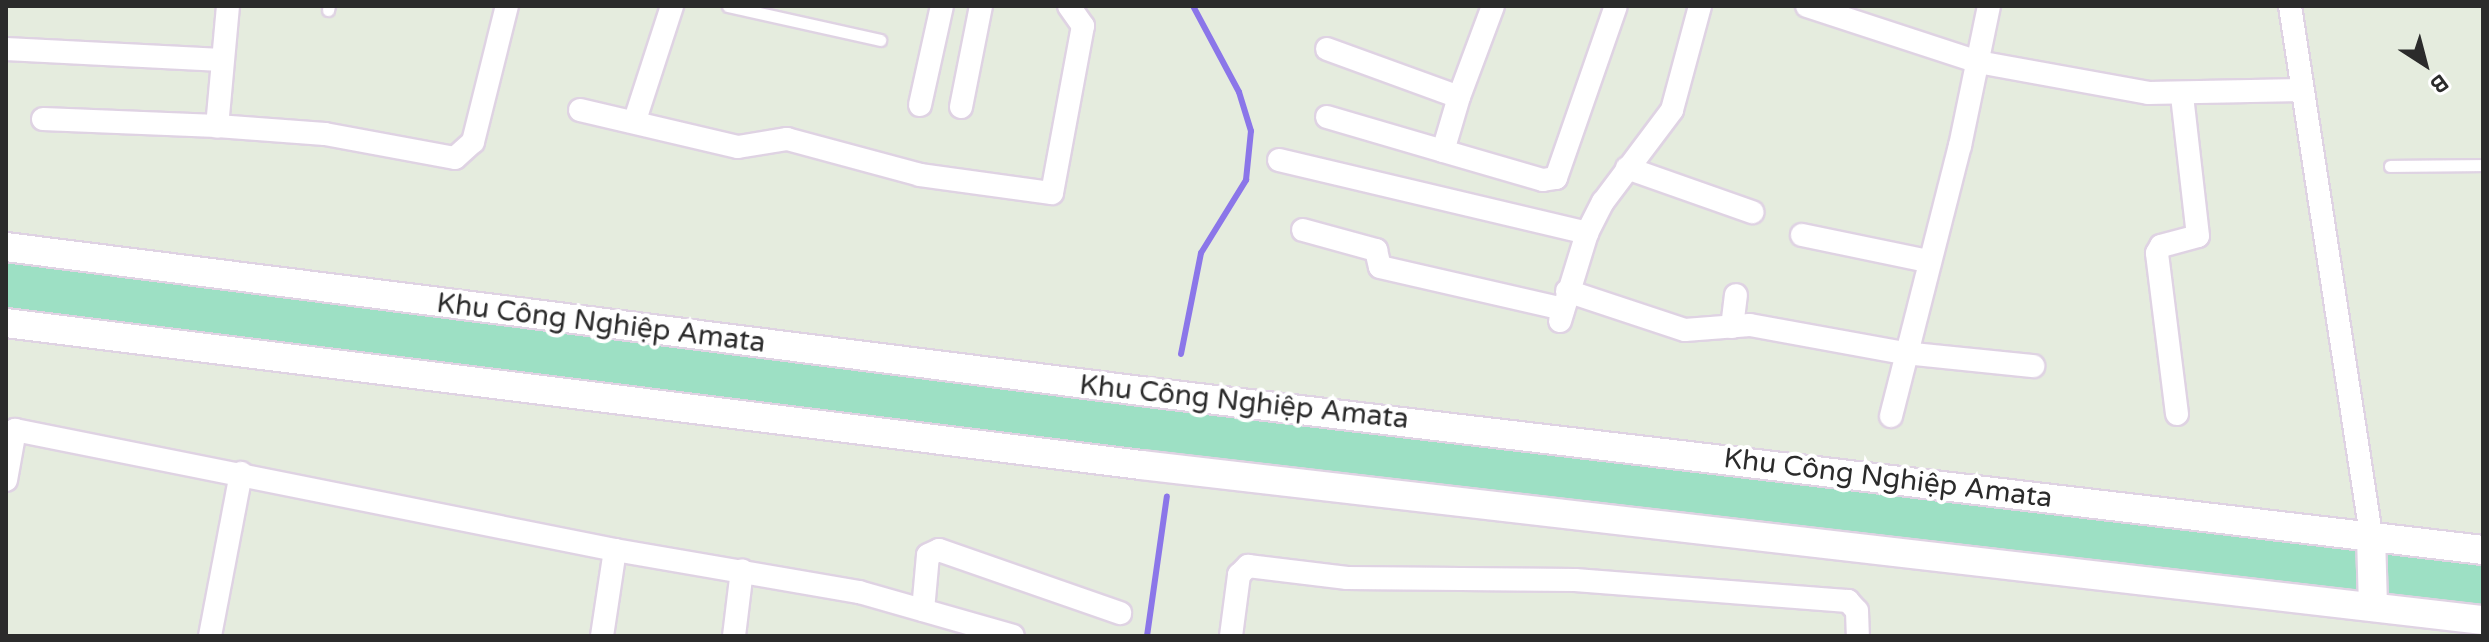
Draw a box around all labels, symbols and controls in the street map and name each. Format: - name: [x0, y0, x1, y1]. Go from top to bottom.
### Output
- north arrow: [2385, 24, 2465, 104]
- text: B: [2425, 68, 2453, 98]
- street label: Khu Công Nghiệp Amata: [435, 286, 767, 360]
- street label: Khu Công Nghiệp Amata: [1078, 368, 1410, 436]
- street label: Khu Công Nghiệp Amata: [1722, 441, 2054, 515]

